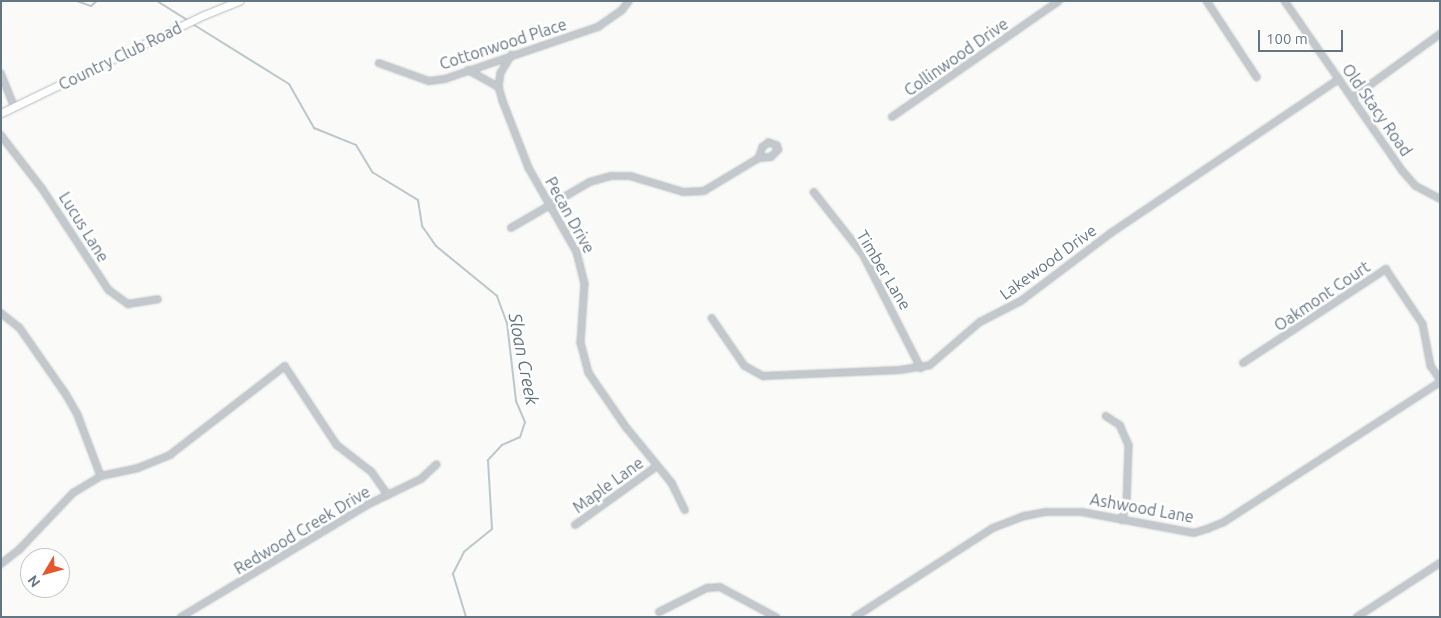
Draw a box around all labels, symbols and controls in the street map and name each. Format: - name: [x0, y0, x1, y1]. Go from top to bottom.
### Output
- street label: Cottonwood Place: [437, 14, 569, 74]
- street label: Collinwood Drive: [900, 14, 1012, 100]
- street label: Country Club Road: [55, 18, 185, 94]
- scale bar: [1261, 20, 1346, 52]
- text: 100 m: [1266, 30, 1308, 47]
- street label: Old Stacy Road: [1338, 60, 1416, 160]
- street label: Pecan Drive: [541, 173, 599, 257]
- street label: Lucus Lane: [55, 188, 113, 266]
- street label: Lakewood Drive: [996, 220, 1100, 304]
- street label: Timber Lane: [853, 227, 915, 313]
- street label: Oakmont Court: [1270, 257, 1374, 335]
- water label: Sloan Creek: [505, 311, 543, 407]
- street label: Maple Lane: [569, 453, 647, 517]
- street label: Redwood Creek Drive: [230, 482, 374, 578]
- street label: Ashwood Lane: [1089, 489, 1195, 527]
- north arrow: [20, 548, 70, 598]
- text: N: [24, 572, 43, 590]

